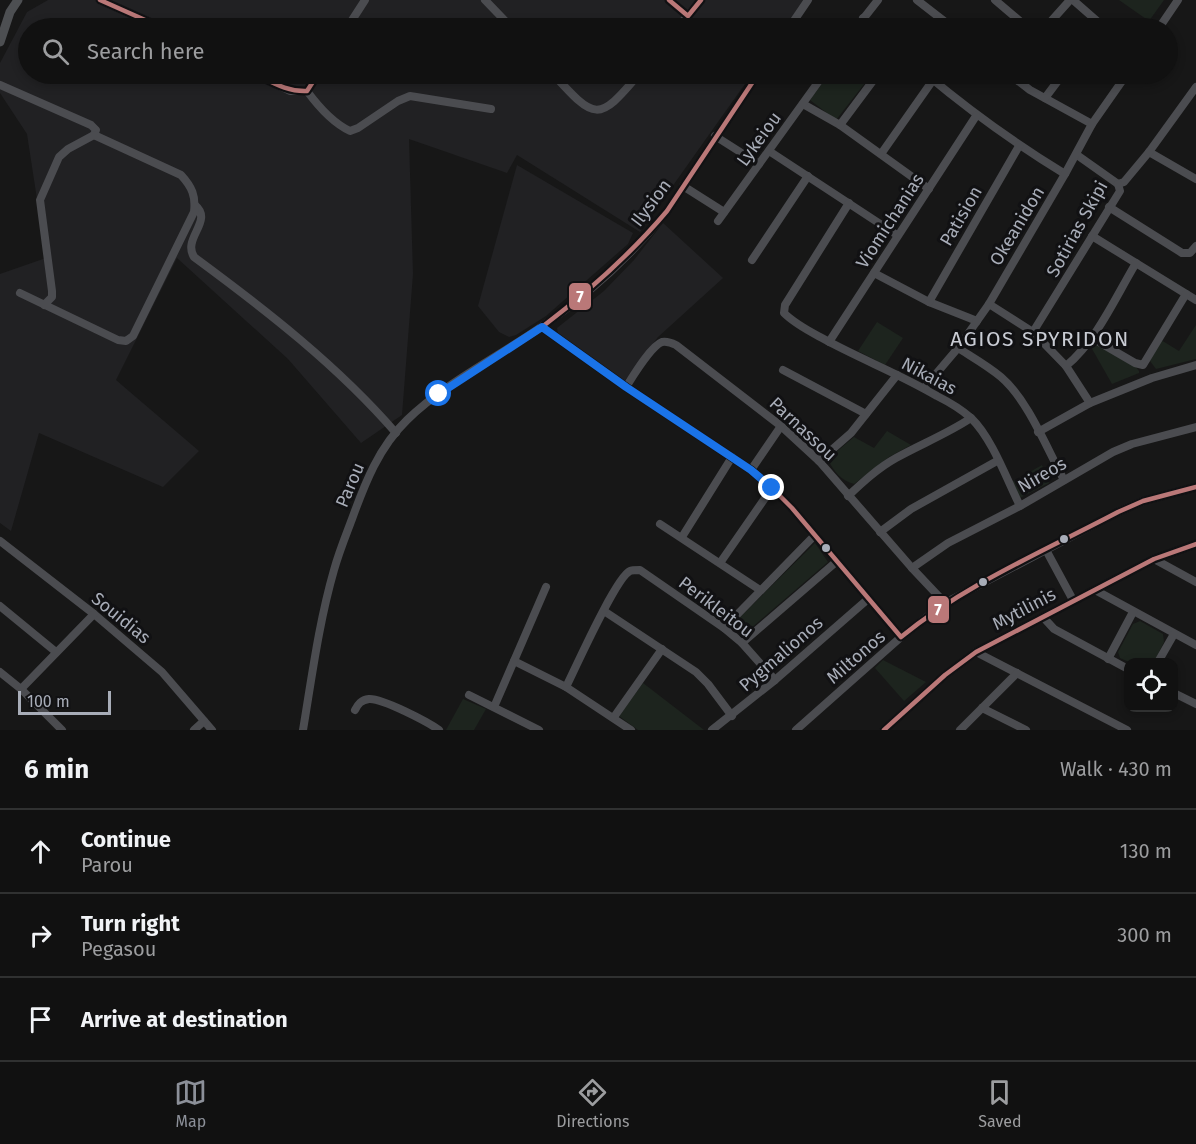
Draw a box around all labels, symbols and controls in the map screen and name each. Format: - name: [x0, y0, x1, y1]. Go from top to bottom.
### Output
- search box: [18, 18, 1178, 84]
- icon: search: [39, 35, 72, 68]
- text: Search here: [87, 38, 205, 65]
- street label: Lykeiou: [732, 108, 786, 170]
- street label: Viomichanias: [851, 169, 929, 273]
- street label: Ilysion: [626, 175, 676, 231]
- street label: Sotirias Skipi: [1042, 177, 1112, 281]
- street label: Patision: [935, 182, 987, 250]
- street label: Okeanidon: [985, 182, 1049, 270]
- line badge: 7: [568, 282, 592, 311]
- text: 7: [576, 287, 584, 306]
- district label: AGIOS SPYRIDON: [950, 326, 1130, 352]
- street label: Nikaias: [898, 352, 960, 400]
- route start: [425, 380, 451, 406]
- street label: Parnassou: [765, 392, 841, 466]
- street label: Nireos: [1014, 452, 1070, 498]
- street label: Parou: [331, 459, 369, 511]
- route end: [758, 474, 784, 500]
- unlabelled marker: [1058, 533, 1070, 545]
- unlabelled marker: [820, 542, 832, 554]
- street label: Perikleitou: [674, 572, 758, 642]
- unlabelled marker: [977, 576, 989, 588]
- street label: Mytilinis: [988, 583, 1060, 635]
- street label: Souidias: [87, 588, 155, 648]
- line badge: 7: [927, 595, 950, 624]
- text: 7: [934, 600, 942, 619]
- street label: Pygmalionos: [735, 612, 827, 696]
- street label: Miltonos: [822, 626, 890, 688]
- map controls: [1124, 658, 1178, 712]
- button: locate: [1124, 658, 1178, 712]
- scale bar: [18, 688, 111, 716]
- text: 100 m: [27, 692, 70, 711]
- text: 6 min: [24, 754, 89, 785]
- text: Walk · 430 m: [1060, 757, 1172, 781]
- text: Continue: [81, 826, 171, 853]
- icon: ahead: [24, 835, 57, 868]
- text: 130 m: [1120, 839, 1172, 863]
- text: Parou: [81, 853, 133, 877]
- text: Turn right: [81, 910, 180, 937]
- icon: right: [24, 919, 57, 952]
- text: 300 m: [1117, 923, 1172, 947]
- text: Pegasou: [81, 937, 156, 961]
- icon: arrive: [24, 1003, 57, 1036]
- text: Arrive at destination: [81, 1006, 288, 1033]
- tab: Map: [174, 1076, 207, 1131]
- tab: Directions: [556, 1076, 630, 1131]
- tab: Saved: [978, 1076, 1022, 1131]

